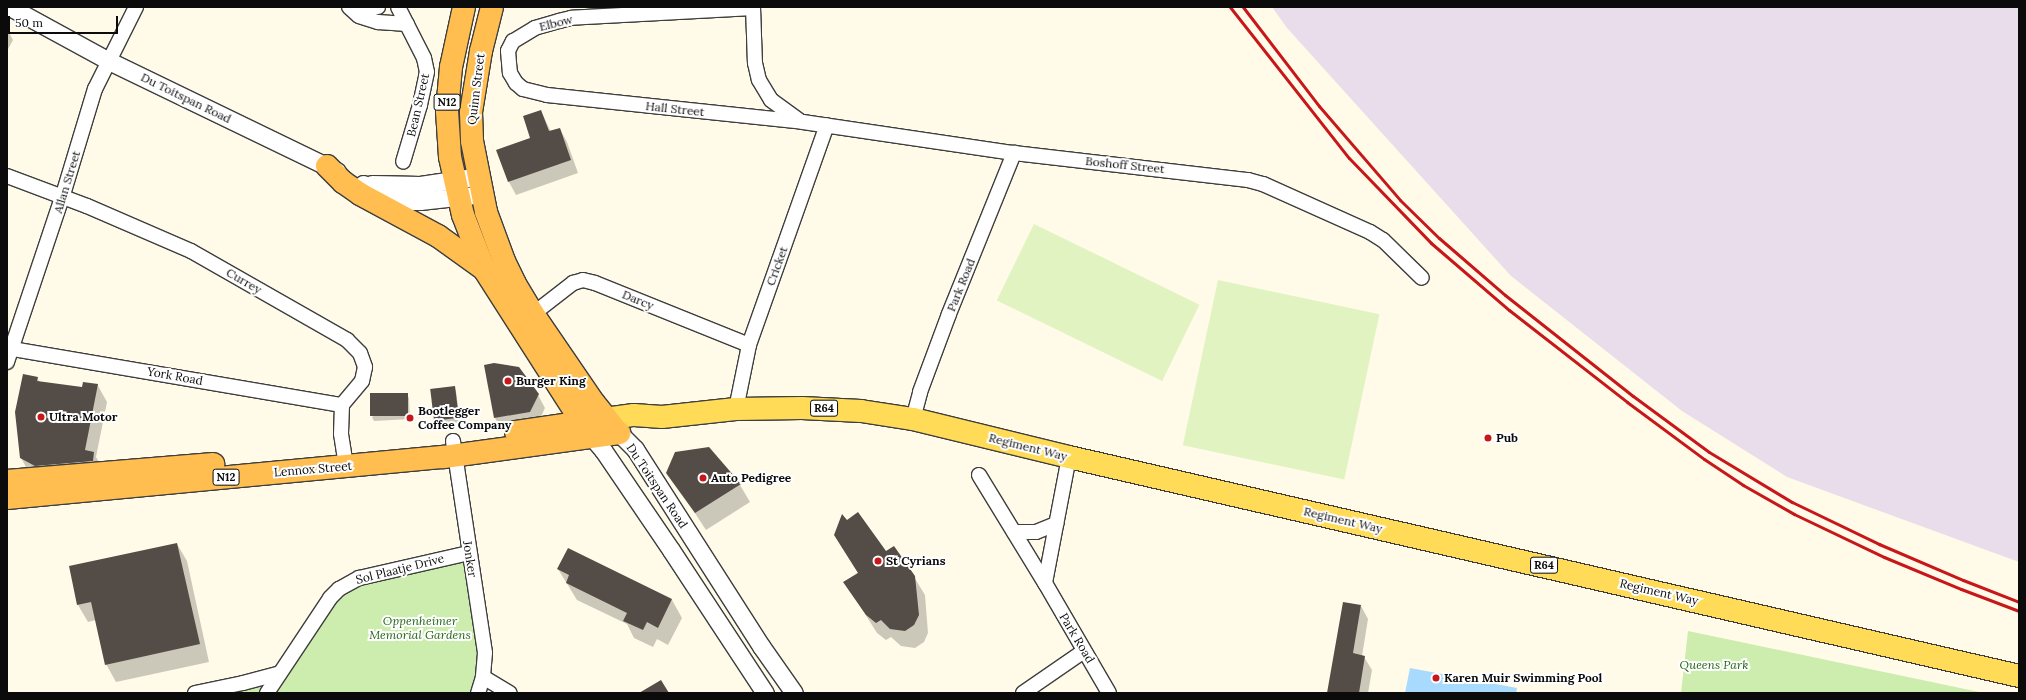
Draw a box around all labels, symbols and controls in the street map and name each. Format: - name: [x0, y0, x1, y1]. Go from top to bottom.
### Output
- scale bar: [10, 8, 120, 34]
- street label: Elbow: [538, 12, 574, 34]
- text: 50 m: [15, 15, 43, 30]
- street label: Quinn Street: [464, 52, 488, 126]
- street label: Du Toitspan Road: [138, 70, 234, 126]
- street label: Bean Street: [404, 72, 432, 138]
- road number: N12: [433, 93, 461, 111]
- street label: Hall Street: [645, 99, 705, 119]
- street label: Allan Street: [51, 149, 83, 215]
- street label: Boshoff Street: [1085, 154, 1165, 176]
- street label: Cricket: [763, 244, 791, 288]
- street label: Park Road: [944, 256, 978, 314]
- street label: Currey: [224, 265, 264, 297]
- street label: Darcy: [620, 287, 656, 313]
- street label: York Road: [146, 364, 204, 388]
- place label: Burger King: [516, 374, 586, 388]
- marker: Burger King: [503, 376, 513, 386]
- road number: R64: [810, 399, 838, 417]
- place label: Bootlegger Coffee Company: [418, 404, 511, 432]
- place label: Ultra Motor: [49, 410, 118, 424]
- marker: Ultra Motor: [36, 412, 46, 422]
- marker: Bootlegger Coffee Company: [405, 413, 415, 423]
- street label: Regiment Way: [987, 430, 1069, 464]
- place label: Pub: [1496, 431, 1518, 445]
- marker: Pub: [1483, 433, 1493, 443]
- street label: Du Toitspan Road: [623, 441, 691, 531]
- street label: Lennox Street: [273, 458, 353, 480]
- road number: N12: [212, 468, 240, 486]
- place label: Auto Pedigree: [711, 471, 791, 485]
- marker: Auto Pedigree: [698, 473, 708, 483]
- street label: Regiment Way: [1302, 504, 1384, 536]
- street label: Jonker: [460, 540, 480, 578]
- street label: Sol Plaatje Drive: [354, 551, 446, 587]
- place label: St Cyrians: [886, 554, 946, 568]
- marker: St Cyrians: [873, 556, 883, 566]
- road number: R64: [1530, 556, 1558, 574]
- street label: Regiment Way: [1618, 576, 1700, 608]
- street label: Park Road: [1056, 610, 1098, 666]
- park label: Oppenheimer Memorial Gardens: [369, 614, 471, 642]
- park label: Queens Park: [1680, 658, 1748, 672]
- place label: Karen Muir Swimming Pool: [1444, 671, 1602, 685]
- marker: Karen Muir Swimming Pool: [1431, 673, 1441, 683]

